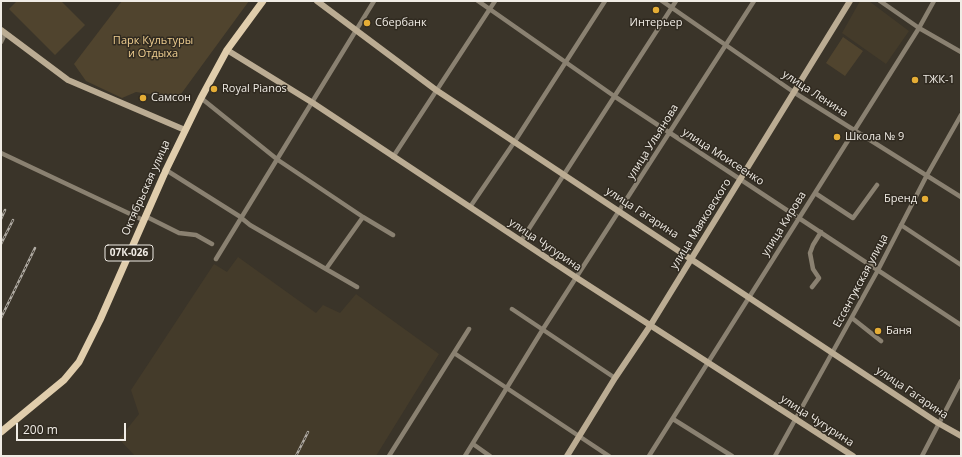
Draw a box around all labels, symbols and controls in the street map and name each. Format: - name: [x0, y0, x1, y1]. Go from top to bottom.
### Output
- marker: Интерьер: [651, 5, 661, 15]
- place label: Сбербанк: [375, 16, 427, 30]
- place label: Интерьер: [630, 16, 682, 30]
- marker: Сбербанк: [362, 18, 372, 28]
- park label: Парк Культуры и Отдыха: [113, 34, 193, 60]
- street label: улица Ленина: [780, 68, 850, 120]
- place label: ТЖК-1: [923, 73, 955, 87]
- marker: ТЖК-1: [910, 75, 920, 85]
- place label: Royal Pianos: [222, 82, 287, 96]
- marker: Royal Pianos: [209, 84, 219, 94]
- place label: Самсон: [151, 91, 191, 105]
- marker: Самсон: [138, 93, 148, 103]
- street label: улица Ульянова: [625, 102, 681, 182]
- street label: улица Моисеенко: [680, 126, 766, 188]
- place label: Школа № 9: [845, 130, 904, 144]
- marker: Школа № 9: [832, 132, 842, 142]
- street label: Октябрьская улица: [119, 138, 173, 238]
- street label: улица Маяковского: [668, 176, 734, 272]
- street label: улица Гагарина: [603, 185, 681, 241]
- street label: улица Кирова: [759, 189, 809, 259]
- place label: Бренд: [884, 192, 917, 206]
- marker: Бренд: [920, 194, 930, 204]
- street label: улица Чугурина: [506, 216, 584, 274]
- street label: Ессентукская улица: [831, 232, 891, 330]
- road number: 07К-026: [105, 245, 153, 261]
- place label: Баня: [886, 324, 912, 338]
- marker: Баня: [873, 326, 883, 336]
- street label: улица Гагарина: [873, 364, 951, 422]
- street label: улица Чугурина: [778, 392, 856, 450]
- scale bar: [18, 415, 128, 441]
- text: 200 m: [23, 421, 58, 438]

